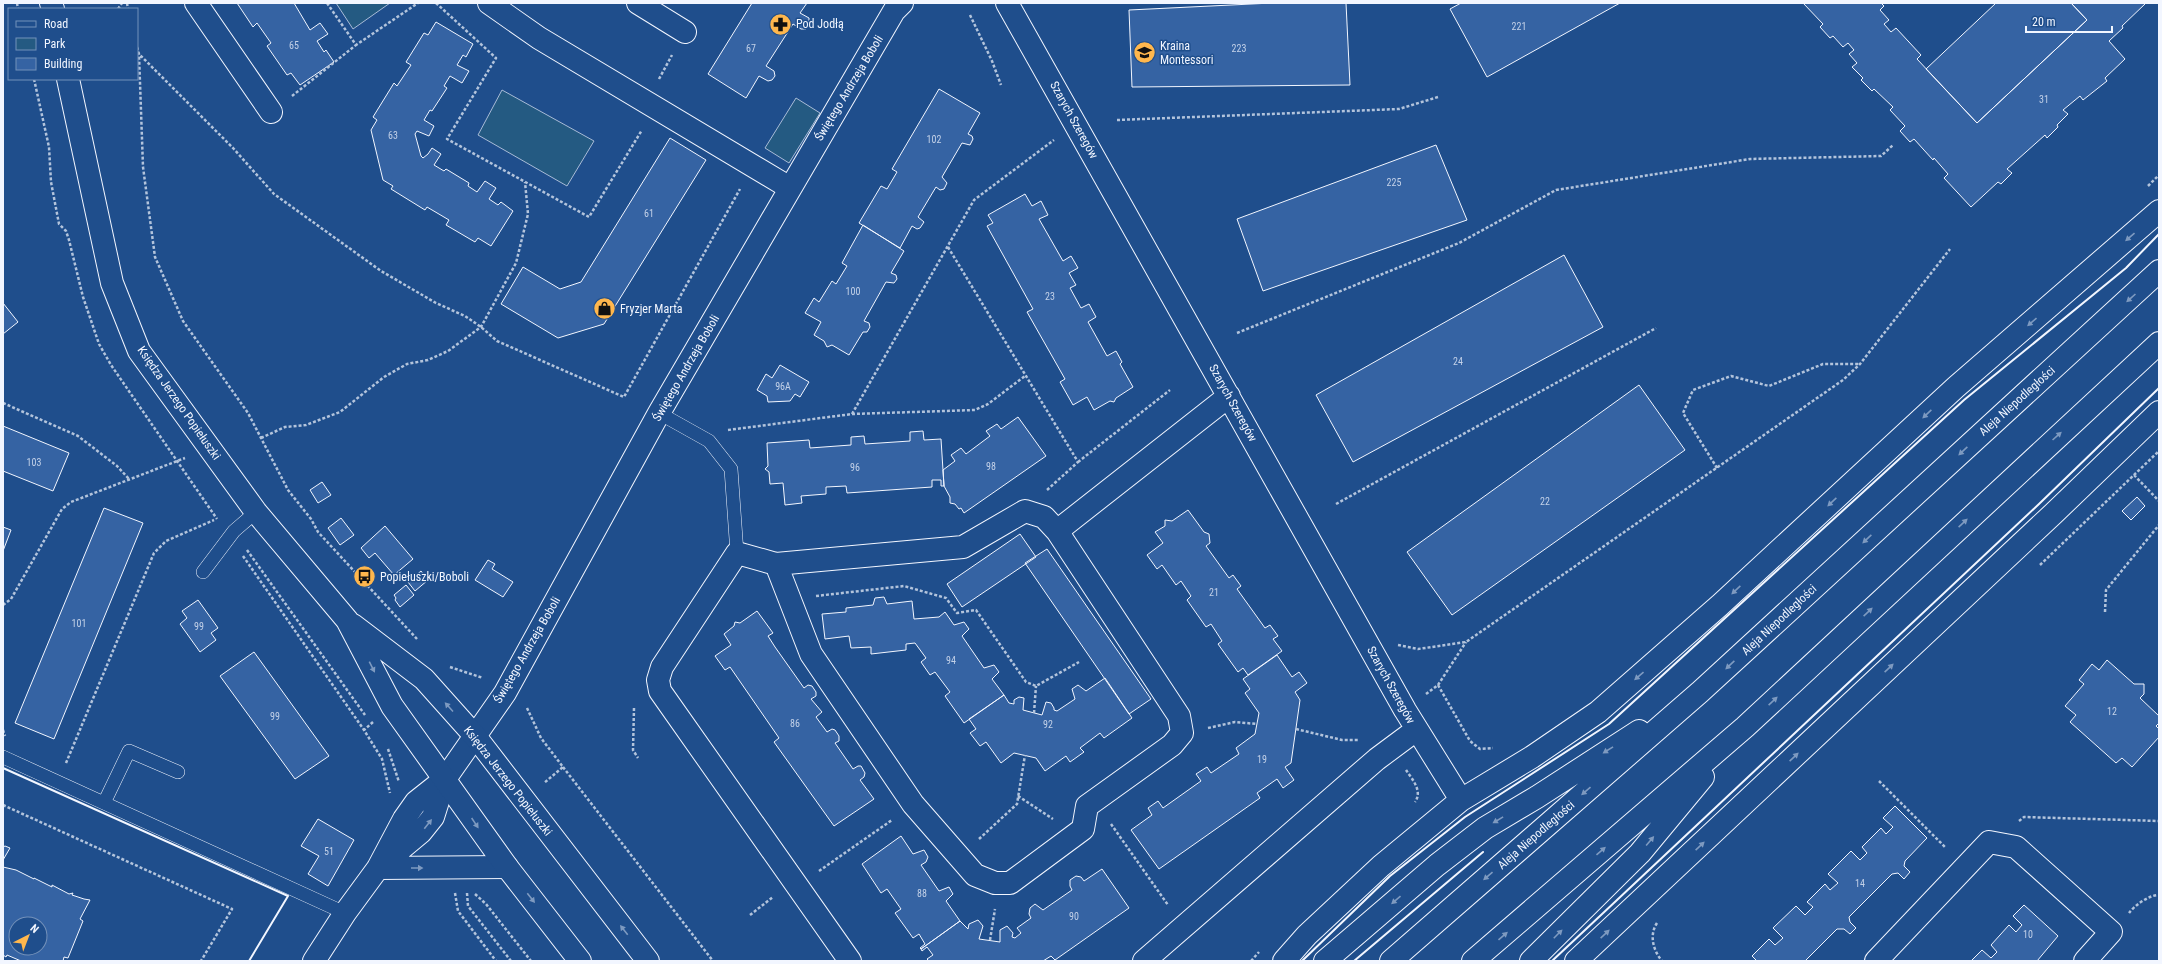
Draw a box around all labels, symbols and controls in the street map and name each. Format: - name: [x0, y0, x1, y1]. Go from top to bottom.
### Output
- legend: [8, 8, 138, 80]
- scale bar: [2026, 8, 2112, 34]
- pharmacy icon: Pod Jodłą: [768, 11, 794, 37]
- text: 20 m: [2032, 15, 2056, 29]
- text: Road: [44, 17, 68, 31]
- place label: Pod Jodłą: [796, 17, 844, 31]
- house number: 221: [1512, 21, 1526, 32]
- street label: Świętego Andrzeja Boboli: [811, 32, 886, 143]
- text: Park: [44, 37, 66, 51]
- place label: Kraina Montessori: [1160, 39, 1213, 67]
- house number: 65: [289, 40, 299, 51]
- school or university icon: Kraina Montessori: [1132, 40, 1158, 66]
- house number: 67: [746, 43, 756, 54]
- house number: 223: [1232, 43, 1246, 54]
- text: Building: [44, 57, 82, 71]
- street label: Szarych Szeregów: [1047, 79, 1101, 161]
- house number: 31: [2039, 94, 2049, 105]
- house number: 63: [388, 130, 398, 141]
- house number: 102: [927, 134, 941, 145]
- house number: 225: [1387, 177, 1401, 188]
- house number: 61: [644, 208, 654, 219]
- one-way arrow: [2126, 232, 2135, 241]
- house number: 100: [846, 286, 860, 297]
- house number: 23: [1045, 291, 1055, 302]
- one-way arrow: [2126, 293, 2135, 302]
- shop icon: Fryzjer Marta: [591, 296, 617, 322]
- place label: Fryzjer Marta: [620, 302, 683, 316]
- street label: Świętego Andrzeja Boboli: [649, 312, 722, 424]
- one-way arrow: [2027, 317, 2037, 326]
- street label: Księdza Jerzego Popiełuszki: [134, 344, 224, 462]
- house number: 24: [1453, 356, 1463, 367]
- street label: Szarych Szeregów: [1206, 362, 1260, 444]
- street label: Aleja Niepodległości: [1976, 363, 2058, 439]
- house number: 96A: [775, 381, 791, 392]
- one-way arrow: [1922, 409, 1932, 419]
- one-way arrow: [2052, 431, 2062, 441]
- one-way arrow: [1958, 446, 1968, 456]
- house number: 103: [27, 457, 41, 468]
- house number: 98: [986, 461, 996, 472]
- house number: 96: [850, 462, 860, 473]
- house number: 22: [1540, 496, 1550, 507]
- one-way arrow: [1827, 497, 1836, 506]
- one-way arrow: [1958, 518, 1968, 528]
- one-way arrow: [1862, 534, 1872, 544]
- bus stop icon: Popiełuszki/Boboli: [352, 564, 378, 590]
- place label: Popiełuszki/Boboli: [380, 570, 469, 584]
- street label: Aleja Niepodległości: [1739, 582, 1819, 658]
- one-way arrow: [1731, 585, 1741, 595]
- house number: 21: [1209, 587, 1219, 598]
- street label: Świętego Andrzeja Boboli: [490, 594, 563, 706]
- one-way arrow: [1863, 607, 1873, 617]
- house number: 101: [72, 618, 86, 629]
- house number: 99: [194, 621, 204, 632]
- street label: Szarych Szeregów: [1364, 644, 1418, 726]
- house number: 94: [946, 655, 956, 666]
- one-way arrow: [1725, 660, 1735, 670]
- one-way arrow: [369, 662, 375, 673]
- one-way arrow: [1884, 663, 1894, 673]
- one-way arrow: [1633, 672, 1644, 681]
- one-way arrow: [1768, 696, 1778, 706]
- one-way arrow: [444, 702, 454, 712]
- house number: 12: [2107, 706, 2117, 717]
- house number: 99: [270, 711, 280, 722]
- house number: 86: [790, 718, 800, 729]
- house number: 92: [1043, 719, 1053, 730]
- street label: Księdza Jerzego Popiełuszki: [461, 723, 555, 839]
- one-way arrow: [1602, 747, 1614, 754]
- one-way arrow: [1790, 753, 1799, 762]
- house number: 19: [1257, 754, 1267, 765]
- one-way arrow: [1582, 786, 1591, 795]
- street label: Aleja Niepodległości: [1495, 798, 1577, 872]
- one-way arrow: [1493, 816, 1504, 823]
- one-way arrow: [471, 817, 478, 828]
- one-way arrow: [423, 818, 432, 829]
- one-way arrow: [1645, 836, 1654, 846]
- one-way arrow: [1694, 841, 1705, 850]
- house number: 51: [324, 846, 334, 857]
- one-way arrow: [1596, 846, 1607, 855]
- one-way arrow: [411, 865, 424, 871]
- one-way arrow: [1483, 872, 1494, 881]
- house number: 14: [1855, 878, 1865, 889]
- house number: 88: [917, 888, 927, 899]
- one-way arrow: [526, 892, 535, 903]
- one-way arrow: [1391, 895, 1402, 904]
- house number: 90: [1069, 911, 1079, 922]
- north arrow: [8, 916, 48, 956]
- text: N: [27, 922, 41, 936]
- one-way arrow: [620, 925, 628, 936]
- one-way arrow: [1553, 929, 1563, 938]
- house number: 10: [2023, 929, 2033, 940]
- one-way arrow: [1600, 930, 1610, 939]
- one-way arrow: [1498, 931, 1508, 940]

